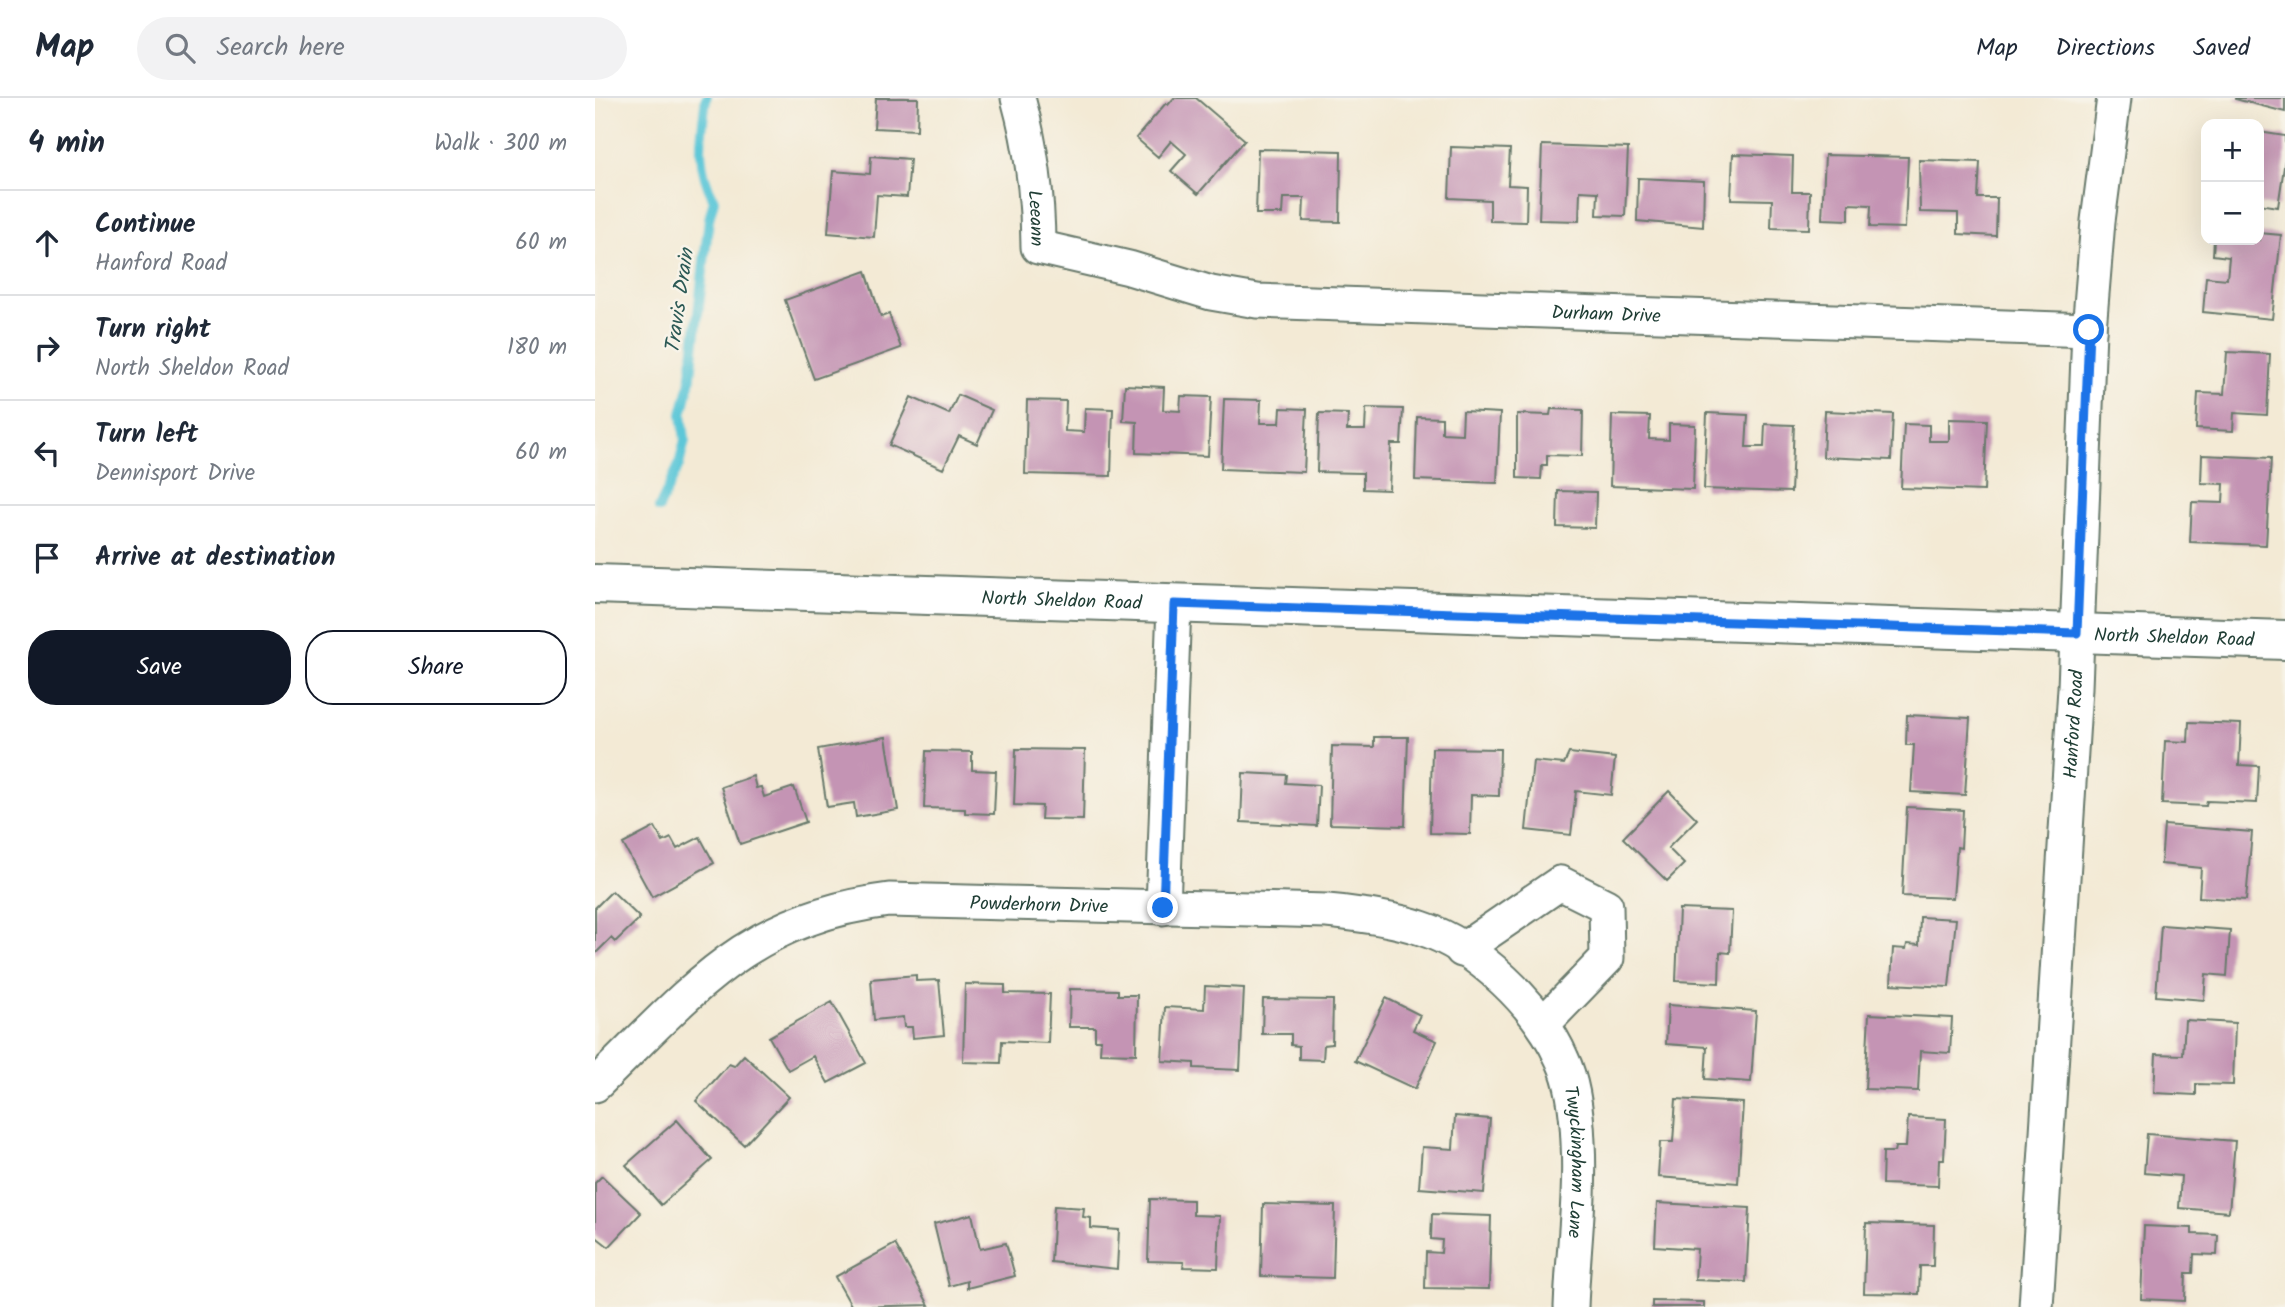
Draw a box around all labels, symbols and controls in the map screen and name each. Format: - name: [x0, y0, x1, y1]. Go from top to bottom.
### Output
- search box: [137, 17, 627, 80]
- text: Map: [35, 22, 95, 75]
- text: Search here: [217, 27, 345, 69]
- icon: search: [161, 29, 199, 67]
- text: Map: [1976, 29, 2018, 68]
- text: Directions: [2056, 29, 2155, 68]
- text: Saved: [2193, 29, 2250, 68]
- map controls: [2201, 119, 2264, 245]
- button: +: [2201, 119, 2264, 182]
- text: 4 min: [28, 120, 105, 168]
- text: Walk · 300 m: [434, 126, 567, 162]
- button: −: [2201, 182, 2264, 245]
- street label: Leeann: [1018, 189, 1051, 247]
- text: Continue: [95, 204, 196, 246]
- icon: ahead: [28, 224, 66, 262]
- text: 60 m: [515, 225, 567, 261]
- water label: Travis Drain: [657, 245, 704, 356]
- text: Hanford Road: [95, 246, 227, 282]
- street label: Durham Drive: [1551, 298, 1662, 332]
- text: Turn right: [95, 309, 211, 351]
- route start: [2073, 314, 2104, 345]
- icon: right: [28, 329, 66, 367]
- text: 180 m: [507, 330, 567, 366]
- text: North Sheldon Road: [95, 351, 289, 387]
- text: Turn left: [95, 414, 198, 456]
- icon: left: [28, 434, 66, 472]
- text: 60 m: [515, 435, 567, 471]
- text: Dennisport Drive: [95, 456, 255, 492]
- text: Arrive at destination: [95, 537, 335, 579]
- icon: arrive: [28, 539, 66, 577]
- street label: North Sheldon Road: [981, 584, 1143, 619]
- street label: North Sheldon Road: [2093, 621, 2255, 656]
- button: Save: [28, 630, 291, 705]
- button: Share: [305, 630, 567, 705]
- street label: Hanford Road: [2056, 669, 2093, 780]
- street label: Powderhorn Drive: [969, 889, 1109, 923]
- route end: [1147, 892, 1178, 923]
- street label: Twyckingham Lane: [1554, 1083, 1592, 1240]

